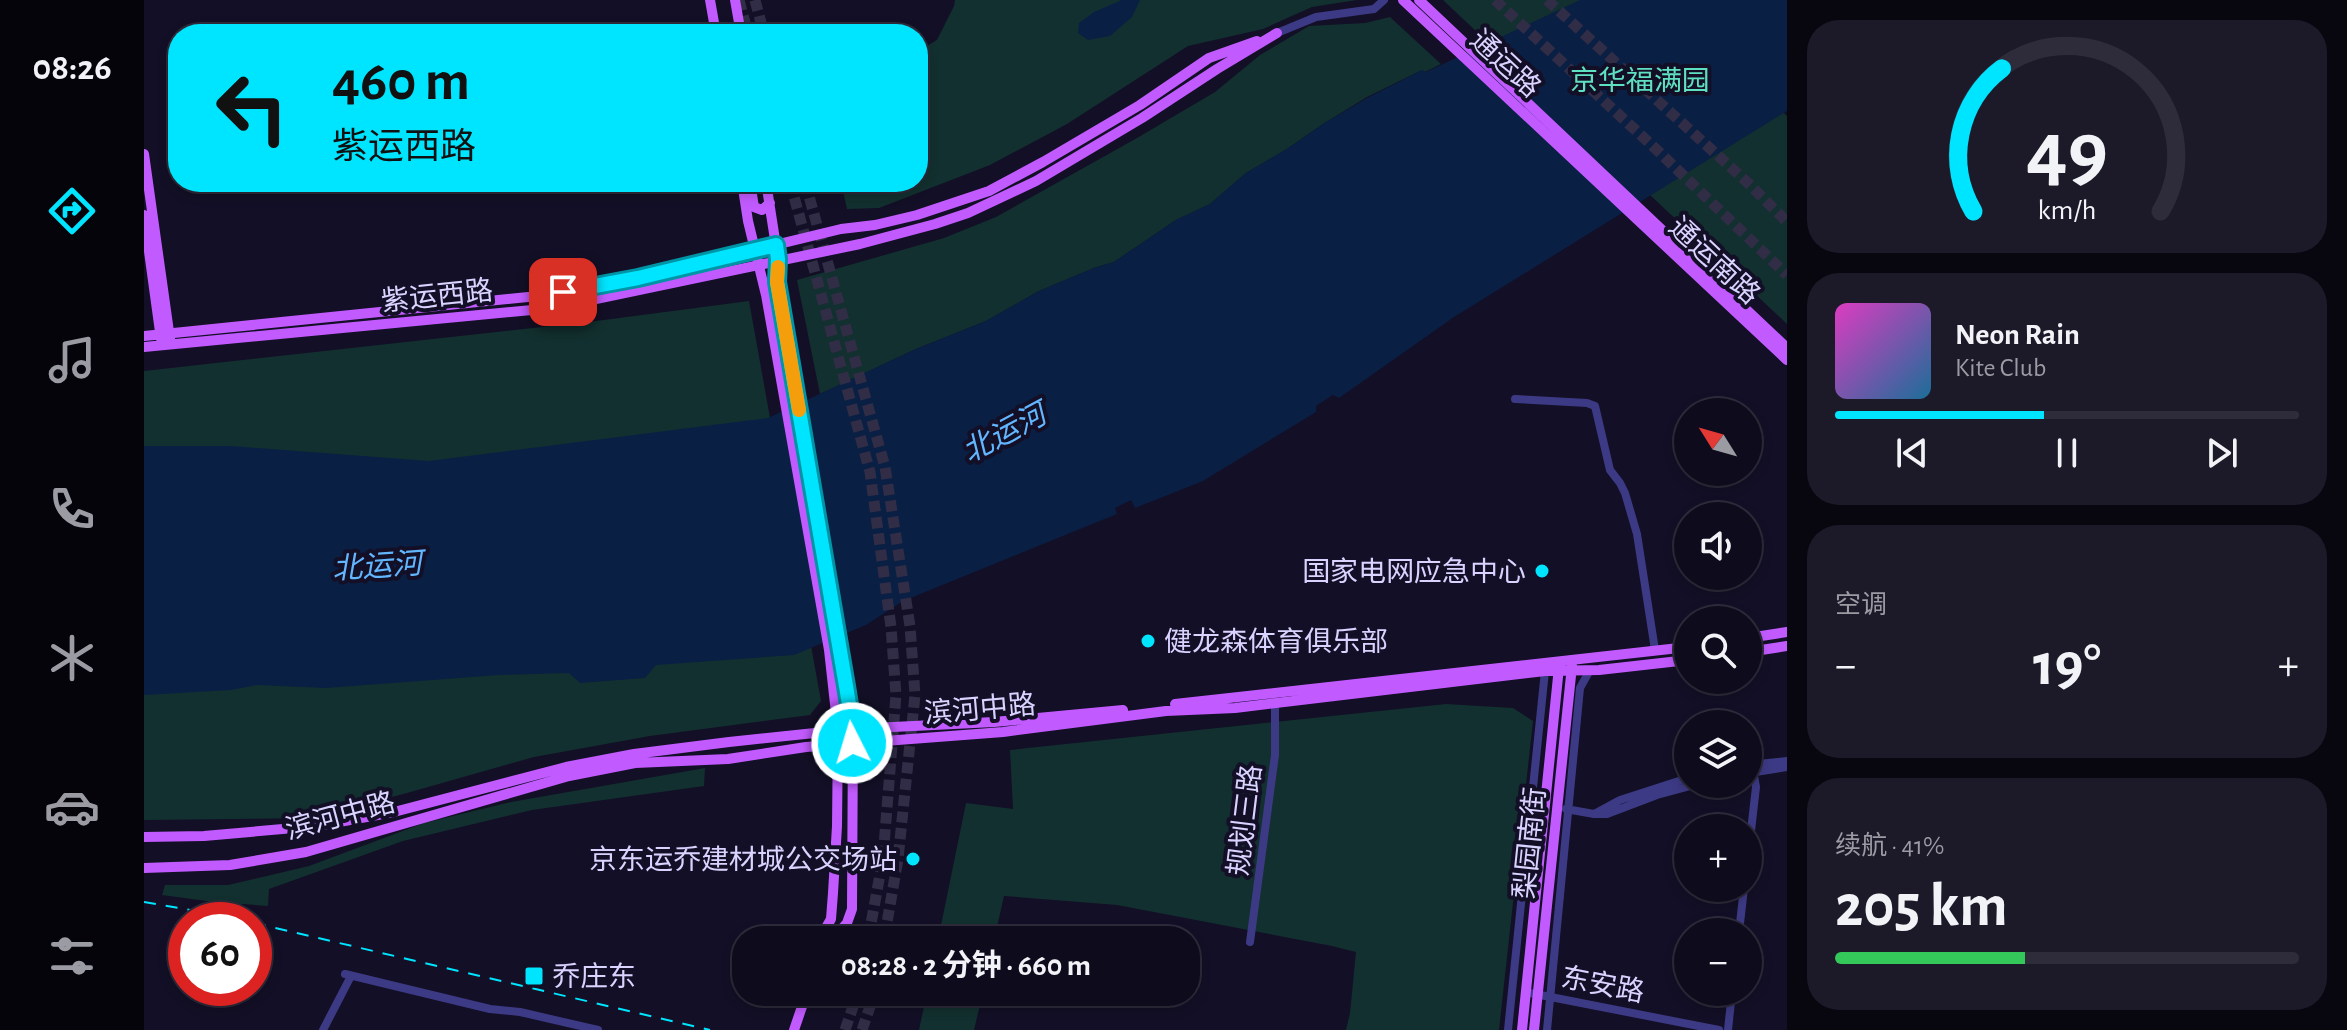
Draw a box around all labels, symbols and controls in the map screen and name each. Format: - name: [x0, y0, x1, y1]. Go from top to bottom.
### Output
- street label: 通运路: [1464, 24, 1546, 103]
- text: 08:26: [32, 50, 112, 86]
- text: 460 m: [332, 54, 470, 110]
- icon: left: [200, 56, 304, 160]
- park label: 京华福满园: [1570, 66, 1710, 96]
- text: 49: [2026, 111, 2108, 195]
- text: 紫运西路: [332, 129, 476, 165]
- icon: directions: [44, 183, 100, 239]
- text: km/h: [2038, 196, 2096, 225]
- street label: 通运南路: [1663, 212, 1766, 310]
- pin: [529, 258, 597, 326]
- icon: arrive: [541, 270, 585, 314]
- street label: 紫运西路: [380, 275, 494, 317]
- text: Neon Rain: [1955, 320, 2080, 350]
- icon: music: [44, 332, 100, 388]
- text: Kite Club: [1955, 355, 2046, 381]
- water label: 北运河: [957, 396, 1056, 468]
- north arrow: [1674, 398, 1762, 486]
- map controls: [1674, 398, 1762, 1006]
- icon: previous: [1890, 431, 1934, 475]
- icon: pause: [2045, 431, 2089, 475]
- icon: next: [2200, 431, 2244, 475]
- icon: phone: [44, 481, 100, 537]
- button: sound: [1674, 502, 1762, 590]
- water label: 北运河: [331, 548, 428, 585]
- place label: 国家电网应急中心: [1302, 557, 1526, 587]
- marker: 国家电网应急中心: [1533, 562, 1551, 580]
- text: 空调: [1835, 592, 1887, 618]
- button: search: [1674, 606, 1762, 694]
- place label: 健龙森体育俱乐部: [1164, 627, 1388, 657]
- icon: climate: [44, 630, 100, 686]
- marker: 健龙森体育俱乐部: [1139, 632, 1157, 650]
- text: 19°: [2033, 636, 2101, 696]
- text: −: [1835, 644, 1856, 688]
- text: +: [2278, 644, 2299, 688]
- street label: 滨河中路: [923, 689, 1037, 729]
- position arrow: [810, 701, 894, 785]
- button: layers: [1674, 710, 1762, 798]
- street label: 规划三路: [1223, 763, 1267, 878]
- icon: car: [44, 779, 100, 835]
- street label: 梨园南街: [1509, 786, 1551, 900]
- street label: 滨河中路: [282, 787, 398, 845]
- button: +: [1674, 814, 1762, 902]
- text: 续航 · 41%: [1835, 833, 1944, 859]
- place label: 京东运乔建材城公交场站: [589, 845, 897, 875]
- marker: 京东运乔建材城公交场站: [904, 850, 922, 868]
- text: 205 km: [1835, 877, 2008, 937]
- speed limit sign: 60: [168, 902, 272, 1006]
- button: −: [1674, 918, 1762, 1006]
- icon: filters: [44, 928, 100, 984]
- text: 08:28 · 2 分钟 · 660 m: [841, 951, 1091, 981]
- place label: 乔庄东: [552, 962, 636, 992]
- street label: 东安路: [1559, 962, 1647, 1008]
- marker: 乔庄东: [523, 965, 545, 987]

